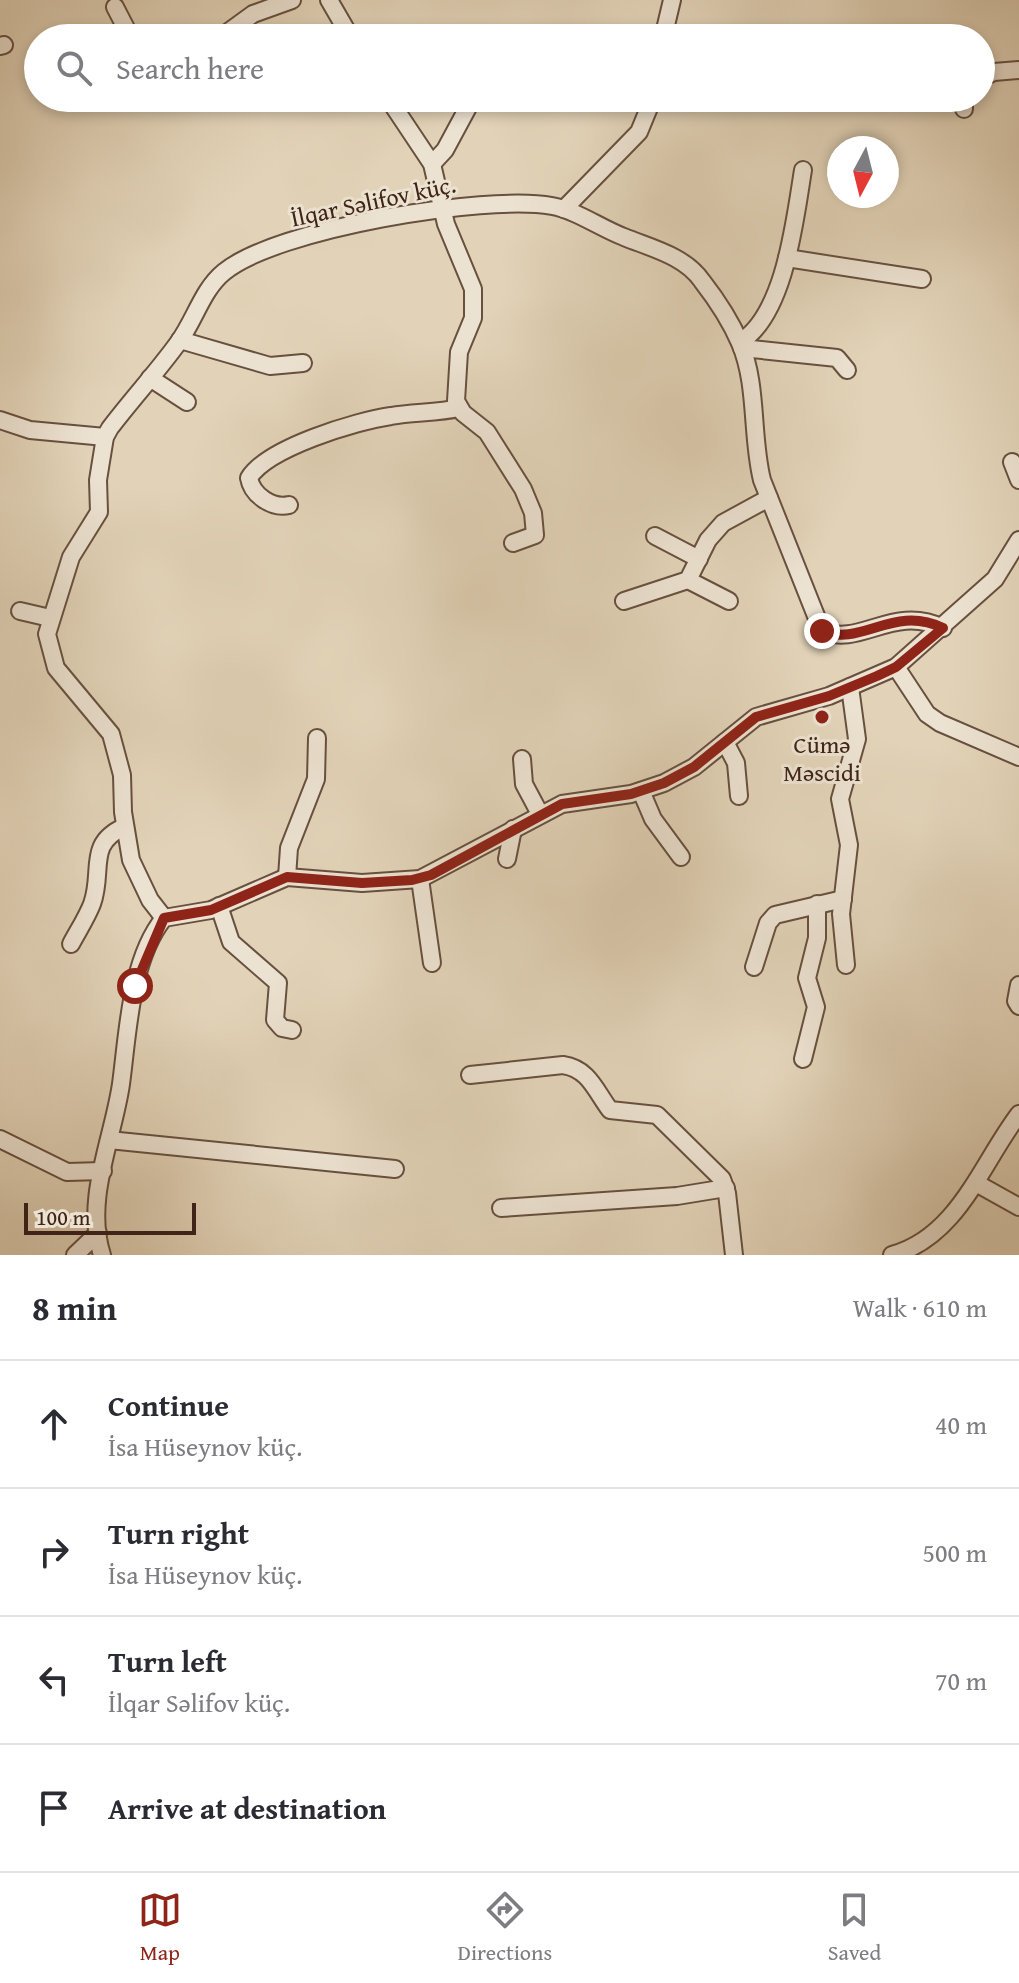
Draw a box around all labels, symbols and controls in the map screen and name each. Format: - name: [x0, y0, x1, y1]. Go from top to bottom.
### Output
- search box: [24, 24, 995, 112]
- icon: search: [52, 46, 96, 90]
- text: Search here: [116, 46, 264, 90]
- north arrow: [827, 136, 899, 208]
- street label: İlqar Səlifov küç.: [287, 166, 459, 236]
- route end: [804, 613, 840, 649]
- marker: Cümə Məscidi: [813, 708, 831, 726]
- place label: Cümə Məscidi: [783, 727, 861, 790]
- route start: [117, 968, 153, 1004]
- scale bar: [24, 1199, 196, 1235]
- text: 100 m: [36, 1201, 91, 1233]
- text: 8 min: [32, 1283, 117, 1332]
- text: Walk · 610 m: [853, 1288, 987, 1327]
- text: Continue: [108, 1383, 229, 1427]
- icon: ahead: [32, 1402, 76, 1446]
- text: 40 m: [935, 1405, 987, 1444]
- text: İsa Hüseynov küç.: [108, 1427, 302, 1466]
- text: Turn right: [108, 1511, 249, 1555]
- icon: right: [32, 1530, 76, 1574]
- text: 500 m: [922, 1533, 987, 1572]
- text: İsa Hüseynov küç.: [108, 1555, 302, 1594]
- text: Turn left: [108, 1639, 227, 1683]
- icon: left: [32, 1658, 76, 1702]
- text: 70 m: [935, 1661, 987, 1700]
- text: İlqar Səlifov küç.: [108, 1683, 290, 1722]
- icon: arrive: [32, 1786, 76, 1830]
- text: Arrive at destination: [108, 1786, 386, 1830]
- tab: Map: [138, 1888, 182, 1968]
- tab: Directions: [458, 1888, 552, 1968]
- tab: Saved: [828, 1888, 881, 1968]

